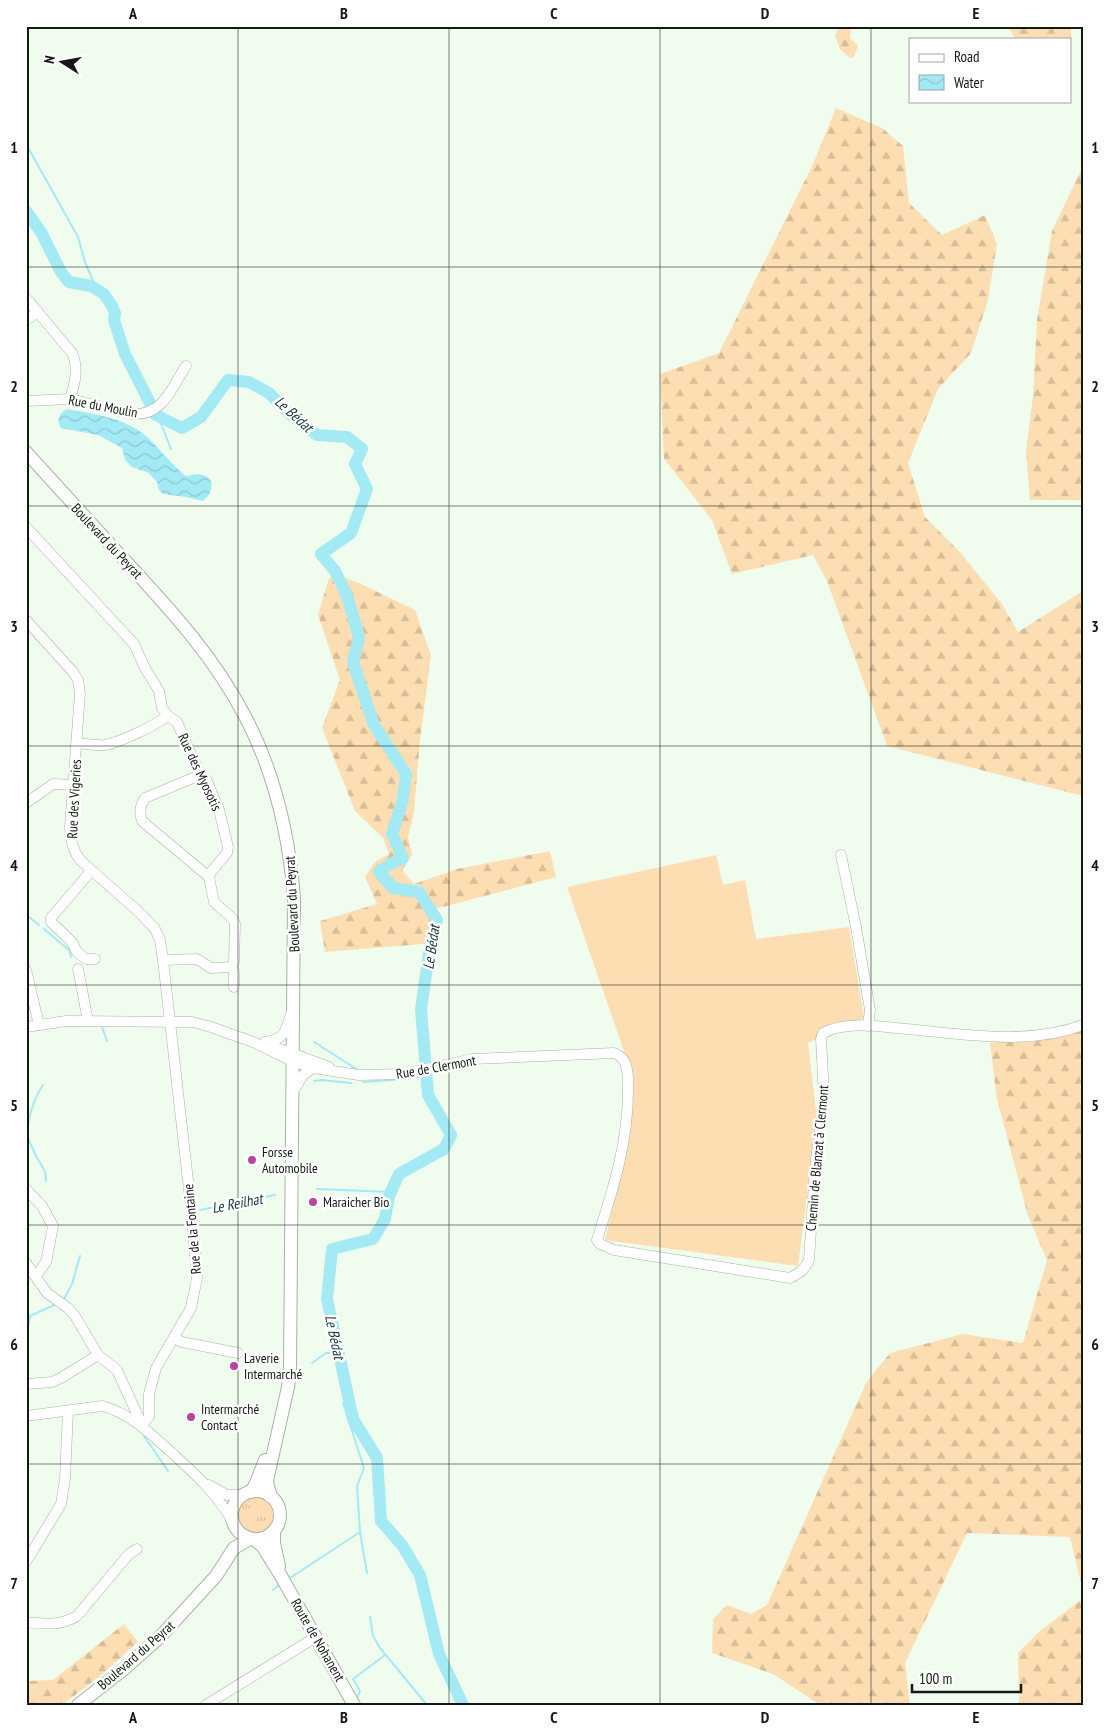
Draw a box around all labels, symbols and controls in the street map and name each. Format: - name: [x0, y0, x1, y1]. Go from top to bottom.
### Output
- text: A: [128, 3, 138, 23]
- text: B: [340, 3, 348, 23]
- text: C: [550, 3, 558, 23]
- text: D: [761, 3, 770, 23]
- text: E: [973, 3, 980, 23]
- north arrow: [38, 38, 88, 88]
- legend: [909, 38, 1072, 102]
- text: Road: [954, 47, 980, 66]
- text: N: [40, 54, 59, 65]
- text: Water: [954, 73, 985, 92]
- text: 1: [10, 137, 18, 157]
- text: 1: [1091, 137, 1099, 157]
- text: 2: [10, 376, 18, 396]
- text: 2: [1091, 376, 1099, 396]
- street label: Rue du Moulin: [67, 390, 139, 422]
- water label: Le Bédat: [271, 392, 318, 437]
- street label: Boulevard du Peyrat: [68, 500, 147, 583]
- text: 3: [10, 616, 18, 636]
- text: 3: [1091, 616, 1099, 636]
- street label: Rue des Myosotis: [174, 730, 226, 814]
- street label: Rue des Vigeries: [63, 759, 85, 839]
- text: 4: [10, 855, 18, 875]
- street label: Boulevard du Peyrat: [280, 855, 304, 953]
- text: 4: [1091, 855, 1099, 875]
- water label: Le Bédat: [418, 922, 444, 971]
- street label: Rue de Clermont: [395, 1051, 477, 1083]
- street label: Chemin de Blanzat à Clermont: [802, 1084, 832, 1232]
- text: 5: [10, 1095, 18, 1115]
- text: 5: [1091, 1095, 1099, 1115]
- place label: Forsse Automobile: [262, 1143, 318, 1177]
- marker: Forsse Automobile: [246, 1154, 258, 1166]
- street label: Rue de la Fontaine: [179, 1183, 205, 1275]
- water label: Le Reilhat: [210, 1188, 266, 1217]
- place label: Maraicher Bio: [323, 1193, 389, 1211]
- marker: Maraicher Bio: [307, 1196, 319, 1208]
- water label: Le Bédat: [321, 1313, 349, 1363]
- text: 6: [10, 1334, 18, 1354]
- text: 6: [1091, 1334, 1099, 1354]
- place label: Laverie Intermarché: [244, 1349, 302, 1383]
- marker: Laverie Intermarché: [228, 1360, 240, 1372]
- place label: Intermarché Contact: [201, 1400, 259, 1434]
- marker: Intermarché Contact: [185, 1411, 197, 1423]
- text: 7: [10, 1573, 18, 1593]
- text: 7: [1091, 1573, 1099, 1593]
- street label: Route de Nohanent: [287, 1595, 349, 1685]
- street label: Boulevard du Peyrat: [94, 1616, 178, 1693]
- scale bar: [912, 1661, 1020, 1693]
- text: 100 m: [919, 1669, 952, 1688]
- text: A: [128, 1707, 138, 1727]
- text: B: [340, 1707, 348, 1727]
- text: C: [550, 1707, 558, 1727]
- text: D: [761, 1707, 770, 1727]
- text: E: [973, 1707, 980, 1727]

